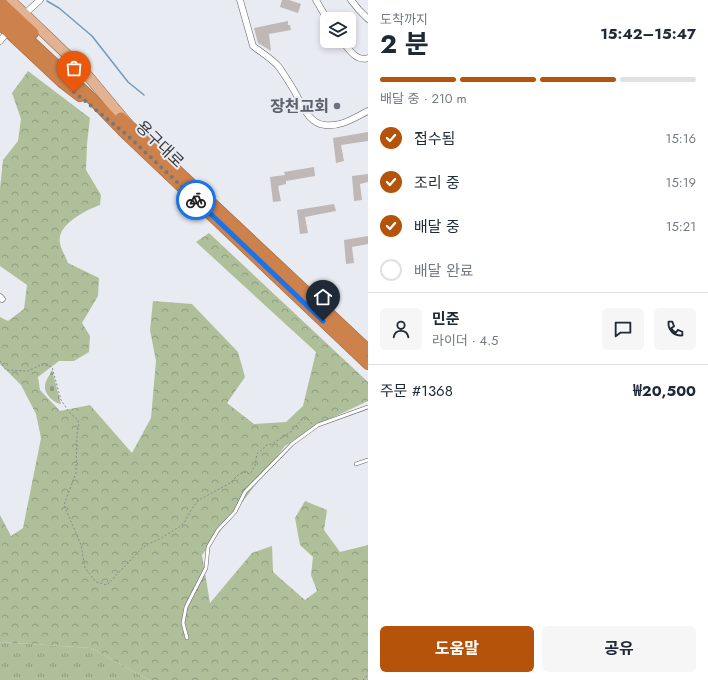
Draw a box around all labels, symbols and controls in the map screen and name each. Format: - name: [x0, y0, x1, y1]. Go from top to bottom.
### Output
- text: 도착까지: [380, 10, 428, 29]
- map controls: [320, 12, 356, 48]
- button: layers: [320, 12, 356, 48]
- text: 15:42–15:47: [600, 23, 696, 45]
- text: 2 분: [380, 25, 429, 63]
- pin: [57, 51, 91, 92]
- icon: bag: [63, 57, 85, 79]
- text: 배달 중 · 210 m: [380, 89, 467, 108]
- place label: 장천교회: [270, 95, 329, 118]
- marker: 장천교회: [332, 101, 342, 111]
- street label: 용구대로: [131, 115, 189, 173]
- icon: check: [380, 127, 402, 149]
- text: 접수됨: [414, 128, 455, 150]
- text: 15:16: [666, 129, 696, 148]
- icon: check: [380, 171, 402, 193]
- text: 조리 중: [414, 172, 460, 194]
- text: 15:19: [666, 173, 696, 192]
- courier: [176, 180, 216, 220]
- icon: bike: [185, 189, 207, 211]
- icon: check: [380, 215, 402, 237]
- text: 배달 중: [414, 216, 460, 238]
- text: 15:21: [666, 217, 696, 236]
- text: 배달 완료: [414, 260, 474, 282]
- pin: [306, 280, 340, 321]
- icon: home: [312, 286, 334, 308]
- button: person: [380, 308, 422, 350]
- text: 민준: [432, 308, 460, 330]
- button: chat: [602, 308, 644, 350]
- button: phone: [654, 308, 696, 350]
- text: 라이더 · 4.5: [432, 331, 498, 350]
- text: 주문 #1368: [380, 380, 453, 402]
- text: ₩20,500: [633, 380, 696, 402]
- button: 도움말: [380, 626, 534, 672]
- button: 공유: [542, 626, 696, 672]

